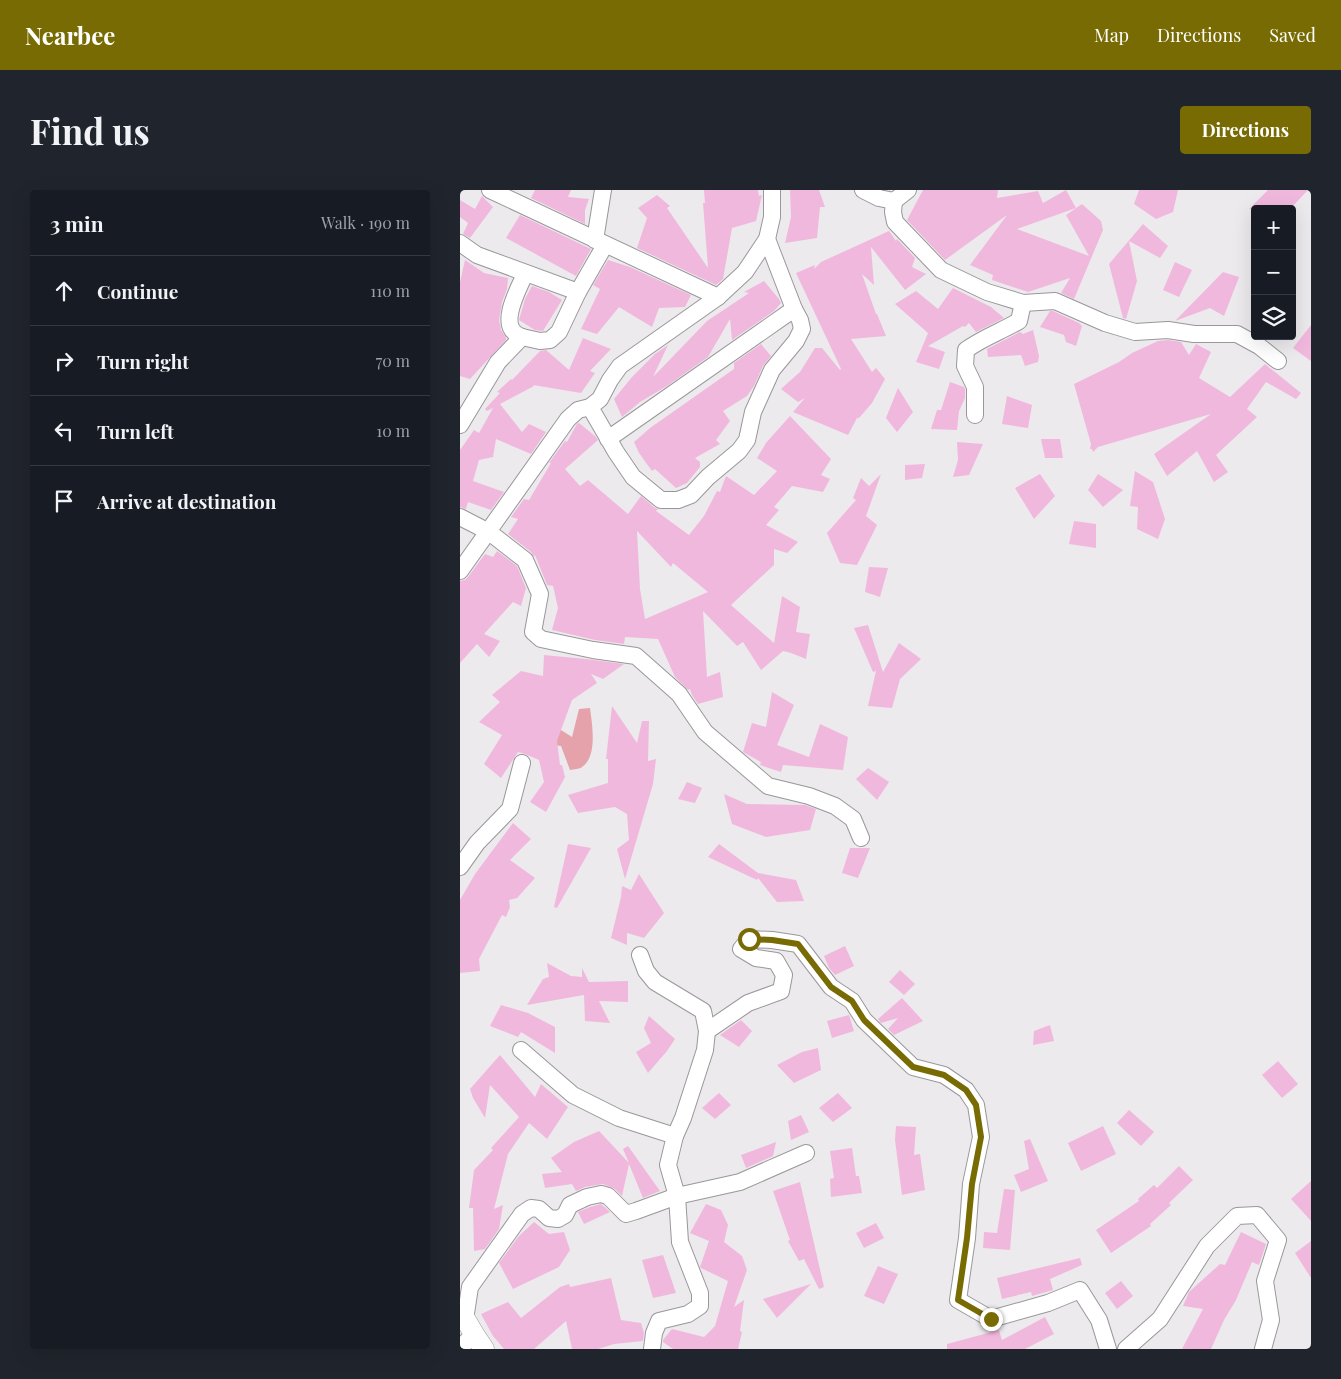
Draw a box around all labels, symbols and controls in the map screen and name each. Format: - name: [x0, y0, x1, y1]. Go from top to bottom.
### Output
- text: Nearbee: [25, 19, 115, 51]
- text: Map: [1094, 23, 1129, 47]
- text: Directions: [1157, 23, 1241, 47]
- text: Saved: [1269, 23, 1316, 47]
- button: Directions: [1180, 106, 1311, 154]
- text: Find us: [30, 107, 150, 154]
- map controls: [1251, 205, 1296, 340]
- button: +: [1251, 205, 1296, 250]
- text: 3 min: [50, 209, 104, 237]
- text: Walk · 190 m: [321, 212, 410, 233]
- button: −: [1251, 250, 1296, 295]
- icon: ahead: [50, 277, 78, 305]
- text: Continue: [97, 278, 178, 304]
- text: 110 m: [370, 280, 410, 301]
- button: layers: [1251, 295, 1296, 340]
- icon: right: [50, 347, 78, 375]
- text: Turn right: [97, 348, 189, 374]
- text: 70 m: [376, 350, 410, 371]
- icon: left: [50, 417, 78, 445]
- text: Turn left: [97, 418, 174, 444]
- text: 10 m: [376, 420, 410, 441]
- icon: arrive: [50, 487, 78, 515]
- text: Arrive at destination: [97, 488, 277, 514]
- route start: [738, 928, 761, 951]
- route end: [980, 1308, 1003, 1331]

